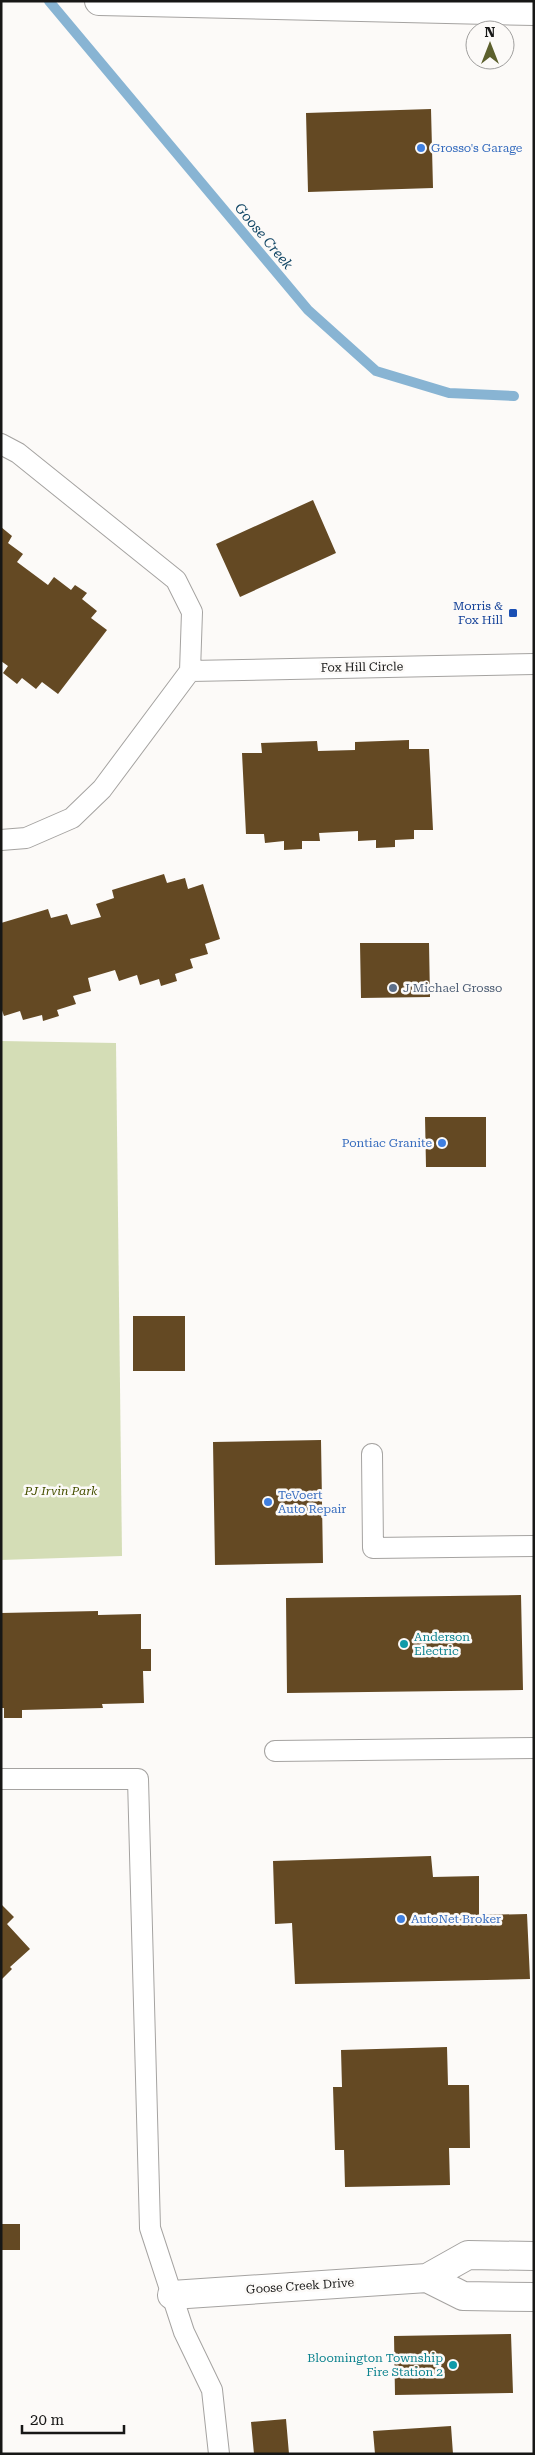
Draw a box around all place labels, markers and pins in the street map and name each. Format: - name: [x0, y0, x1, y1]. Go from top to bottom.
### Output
- place label: Grosso's Garage: [431, 141, 523, 155]
- marker: Grosso's Garage: [415, 142, 427, 154]
- place label: Morris & Fox Hill: [453, 599, 503, 627]
- marker: Morris & Fox Hill: [507, 607, 519, 619]
- place label: J Michael Grosso: [403, 981, 502, 995]
- marker: J Michael Grosso: [387, 982, 399, 994]
- place label: Pontiac Granite: [342, 1136, 432, 1150]
- marker: Pontiac Granite: [436, 1137, 448, 1149]
- place label: TeVoert Auto Repair: [278, 1488, 346, 1516]
- marker: TeVoert Auto Repair: [262, 1496, 274, 1508]
- place label: Anderson Electric: [414, 1630, 470, 1658]
- marker: Anderson Electric: [398, 1638, 410, 1650]
- place label: AutoNet Broker: [411, 1912, 501, 1926]
- marker: AutoNet Broker: [395, 1913, 407, 1925]
- place label: Bloomington Township Fire Station 2: [307, 2351, 443, 2379]
- marker: Bloomington Township Fire Station 2: [447, 2359, 459, 2371]

